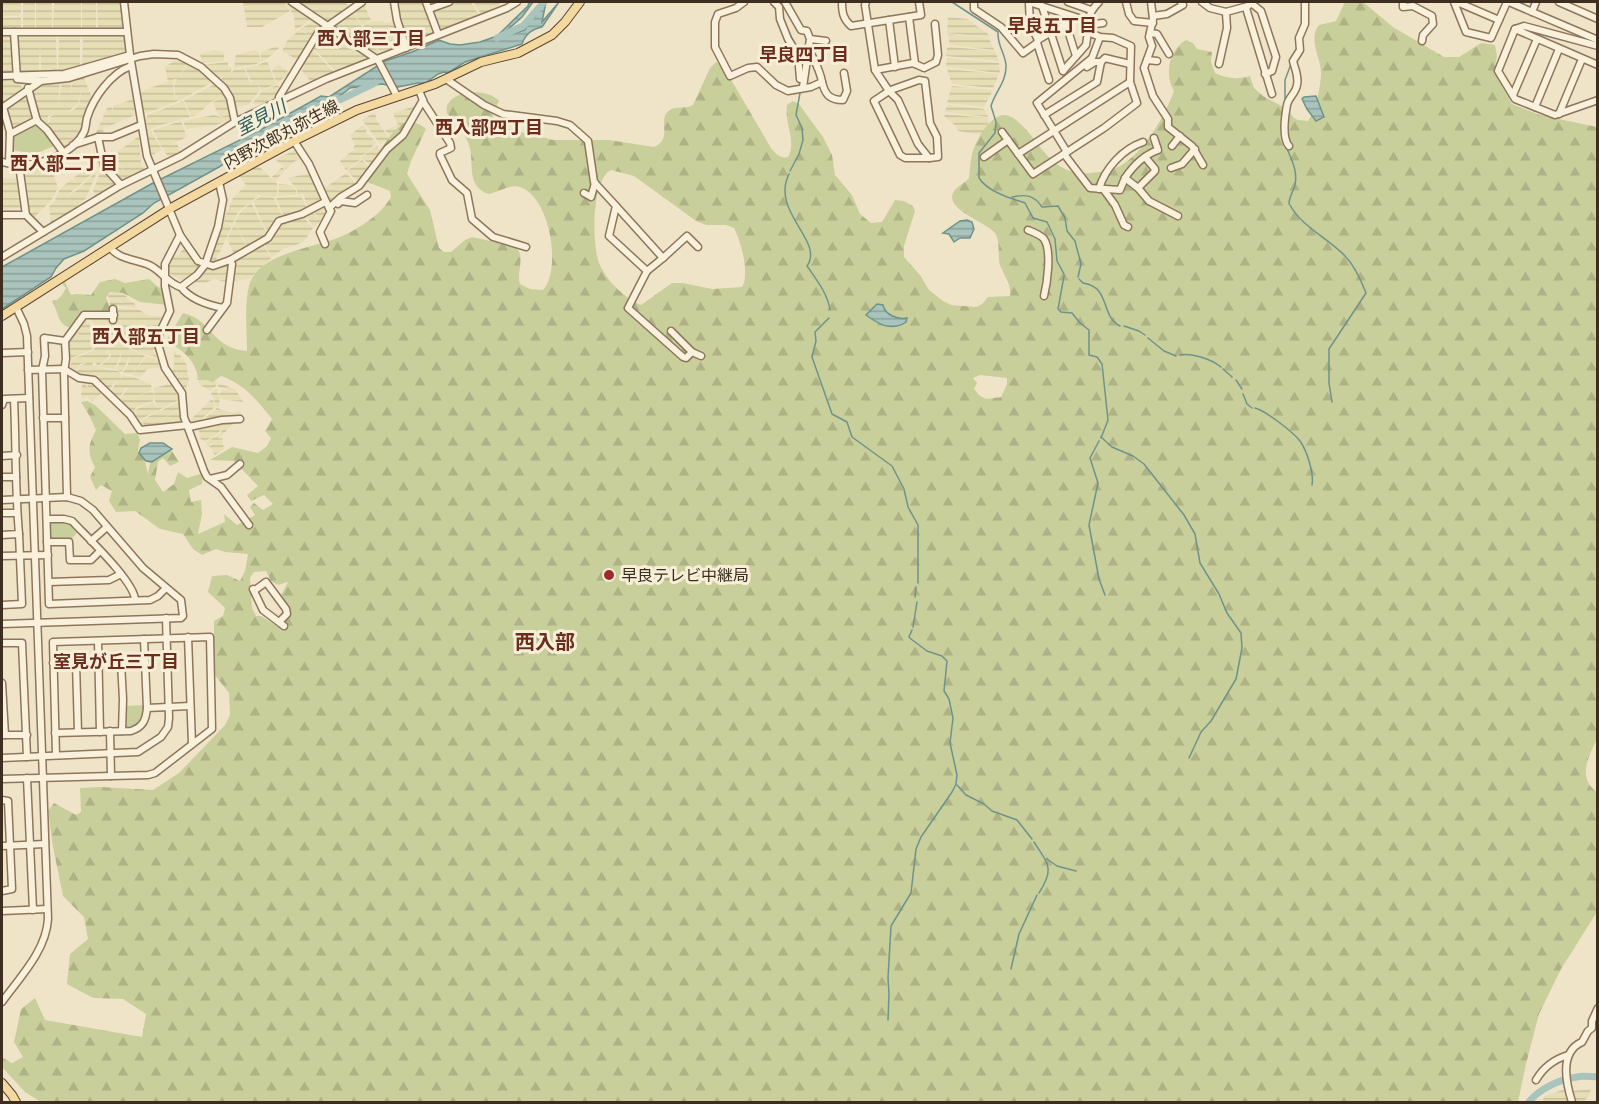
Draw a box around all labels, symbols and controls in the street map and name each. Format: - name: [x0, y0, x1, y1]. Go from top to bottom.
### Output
- district label: 早良五丁目: [1007, 16, 1097, 36]
- district label: 西入部三丁目: [317, 29, 425, 49]
- district label: 早良四丁目: [759, 45, 849, 65]
- water label: 室見川: [232, 96, 291, 140]
- street label: 内野次郎丸弥生線: [221, 97, 342, 172]
- district label: 西入部四丁目: [435, 118, 543, 138]
- district label: 西入部二丁目: [10, 154, 118, 174]
- district label: 西入部五丁目: [92, 327, 200, 347]
- place label: 早良テレビ中継局: [621, 567, 749, 584]
- marker: 早良テレビ中継局: [602, 568, 616, 582]
- district label: 西入部: [515, 631, 575, 653]
- district label: 室見が丘三丁目: [53, 652, 179, 672]

